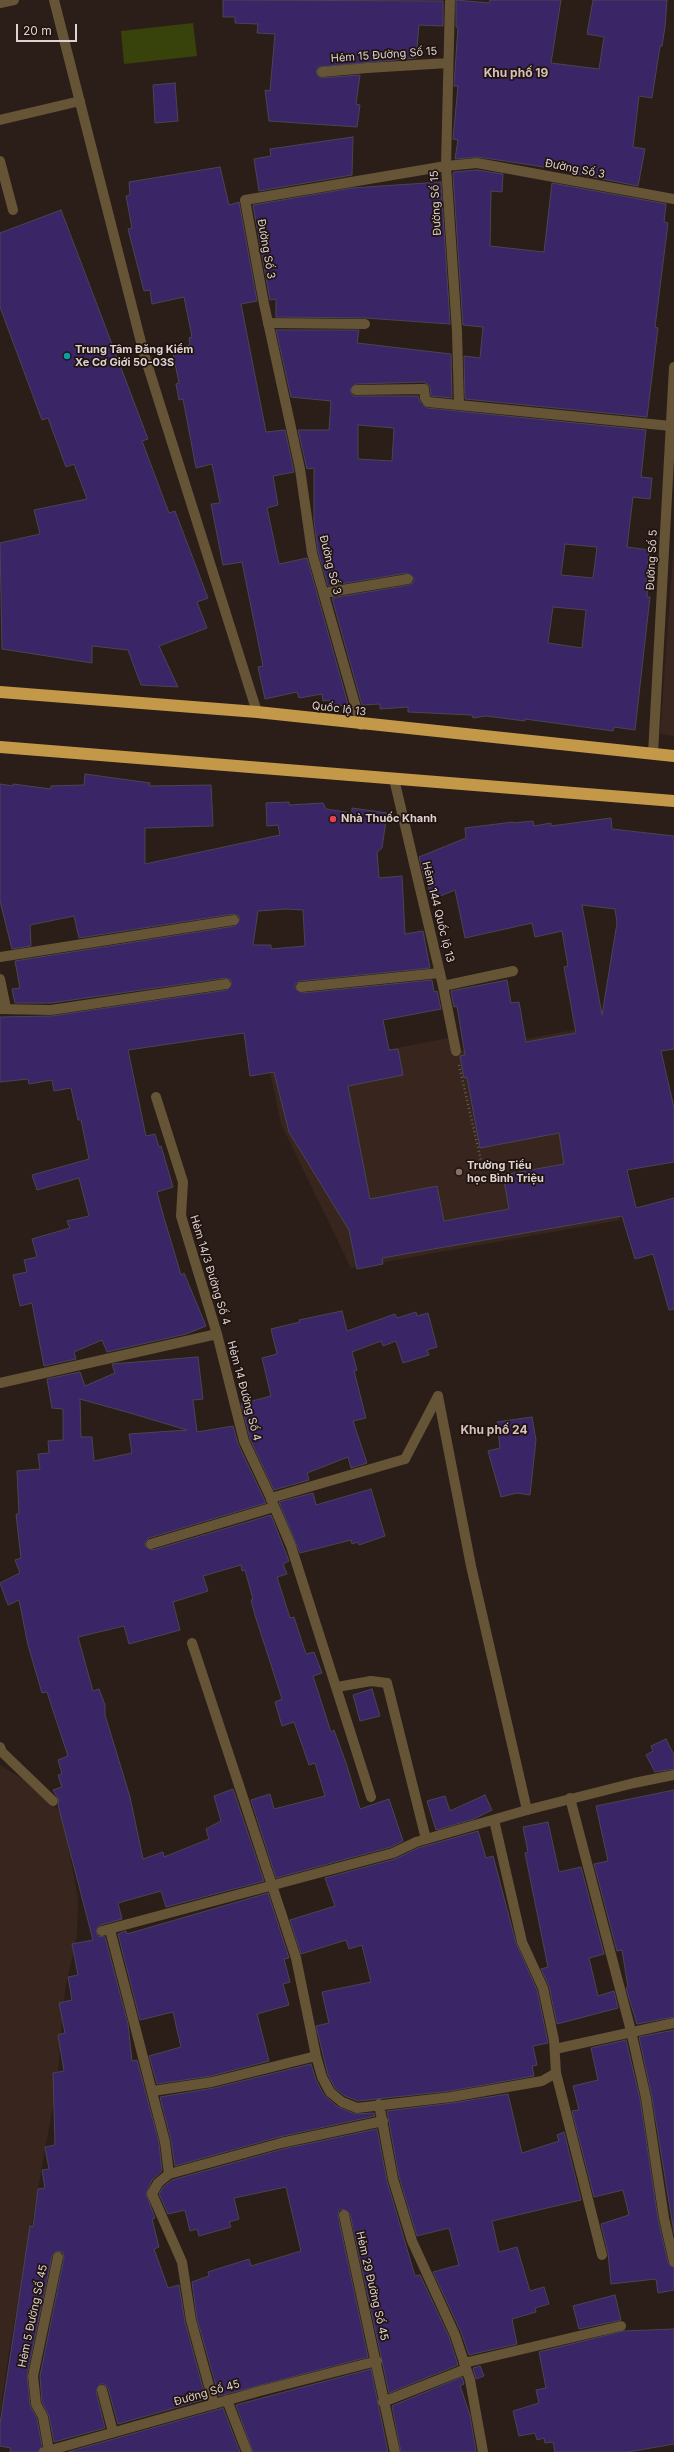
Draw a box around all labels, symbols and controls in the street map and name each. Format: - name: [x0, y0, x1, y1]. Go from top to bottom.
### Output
- scale bar: [18, 16, 79, 42]
- text: 20 m: [23, 23, 52, 38]
- street label: Hẻm 15 Đường Số 15: [330, 45, 438, 65]
- district label: Khu phố 19: [484, 66, 548, 80]
- street label: Đường Số 3: [544, 157, 606, 181]
- street label: Đường Số 15: [428, 170, 444, 236]
- street label: Đường Số 3: [254, 218, 278, 280]
- place label: Trung Tâm Đăng Kiểm Xe Cơ Giới 50-03S: [75, 343, 193, 369]
- marker: Trung Tâm Đăng Kiểm Xe Cơ Giới 50-03S: [62, 351, 72, 361]
- street label: Đường Số 5: [644, 529, 660, 591]
- street label: Đường Số 3: [316, 534, 344, 596]
- street label: Quốc lộ 13: [311, 699, 367, 719]
- place label: Nhà Thuốc Khanh: [341, 812, 437, 826]
- marker: Nhà Thuốc Khanh: [328, 814, 338, 824]
- street label: Hẻm 144 Quốc lộ 13: [419, 860, 457, 964]
- place label: Trường Tiểu học Bình Triệu: [467, 1159, 544, 1185]
- marker: Trường Tiểu học Bình Triệu: [454, 1167, 464, 1177]
- street label: Hẻm 14/3 Đường Số 4: [187, 1214, 233, 1326]
- street label: Hẻm 14 Đường Số 4: [224, 1339, 264, 1443]
- district label: Khu phố 24: [460, 1423, 528, 1437]
- street label: Hẻm 29 Đường Số 45: [353, 2230, 391, 2342]
- street label: Hẻm 5 Đường Số 45: [16, 2263, 50, 2369]
- street label: Đường Số 45: [173, 2377, 241, 2409]

